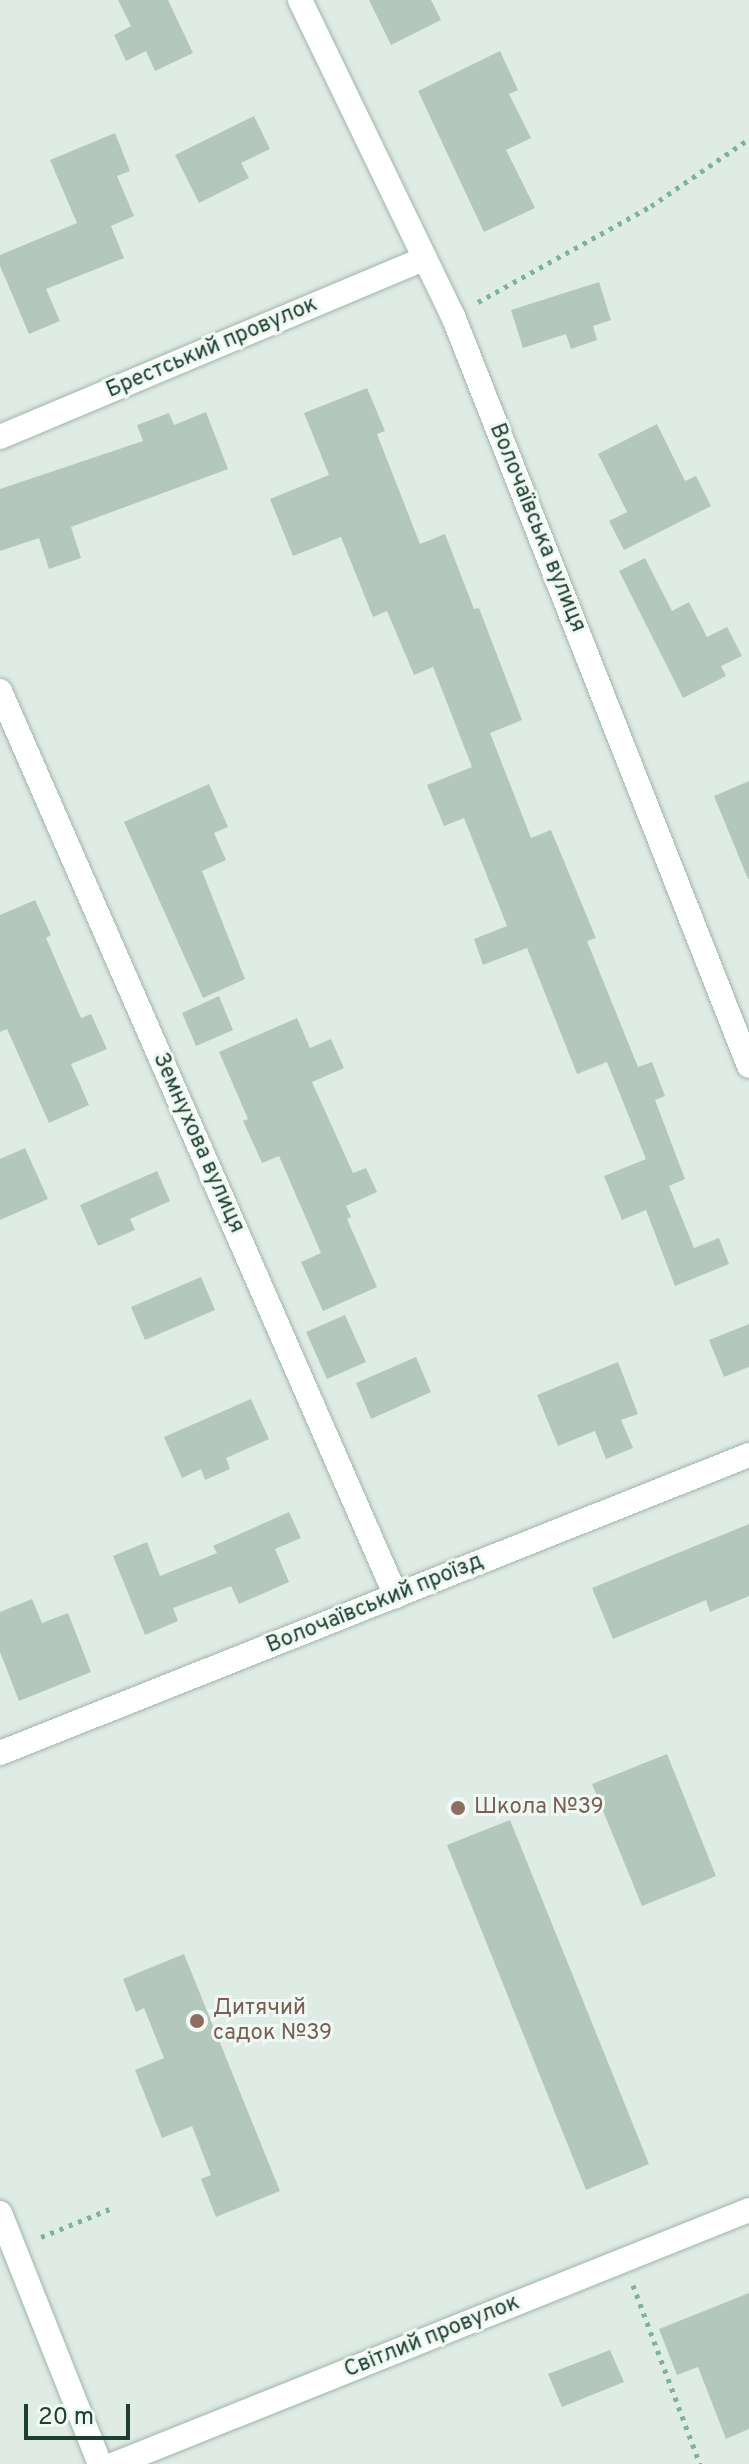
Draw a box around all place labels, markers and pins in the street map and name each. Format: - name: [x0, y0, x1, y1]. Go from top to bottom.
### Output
- place label: Школа №39: [474, 1795, 604, 1821]
- marker: Школа №39: [449, 1799, 467, 1817]
- place label: Дитячий садок №39: [213, 1995, 332, 2046]
- marker: Дитячий садок №39: [188, 2012, 206, 2030]

